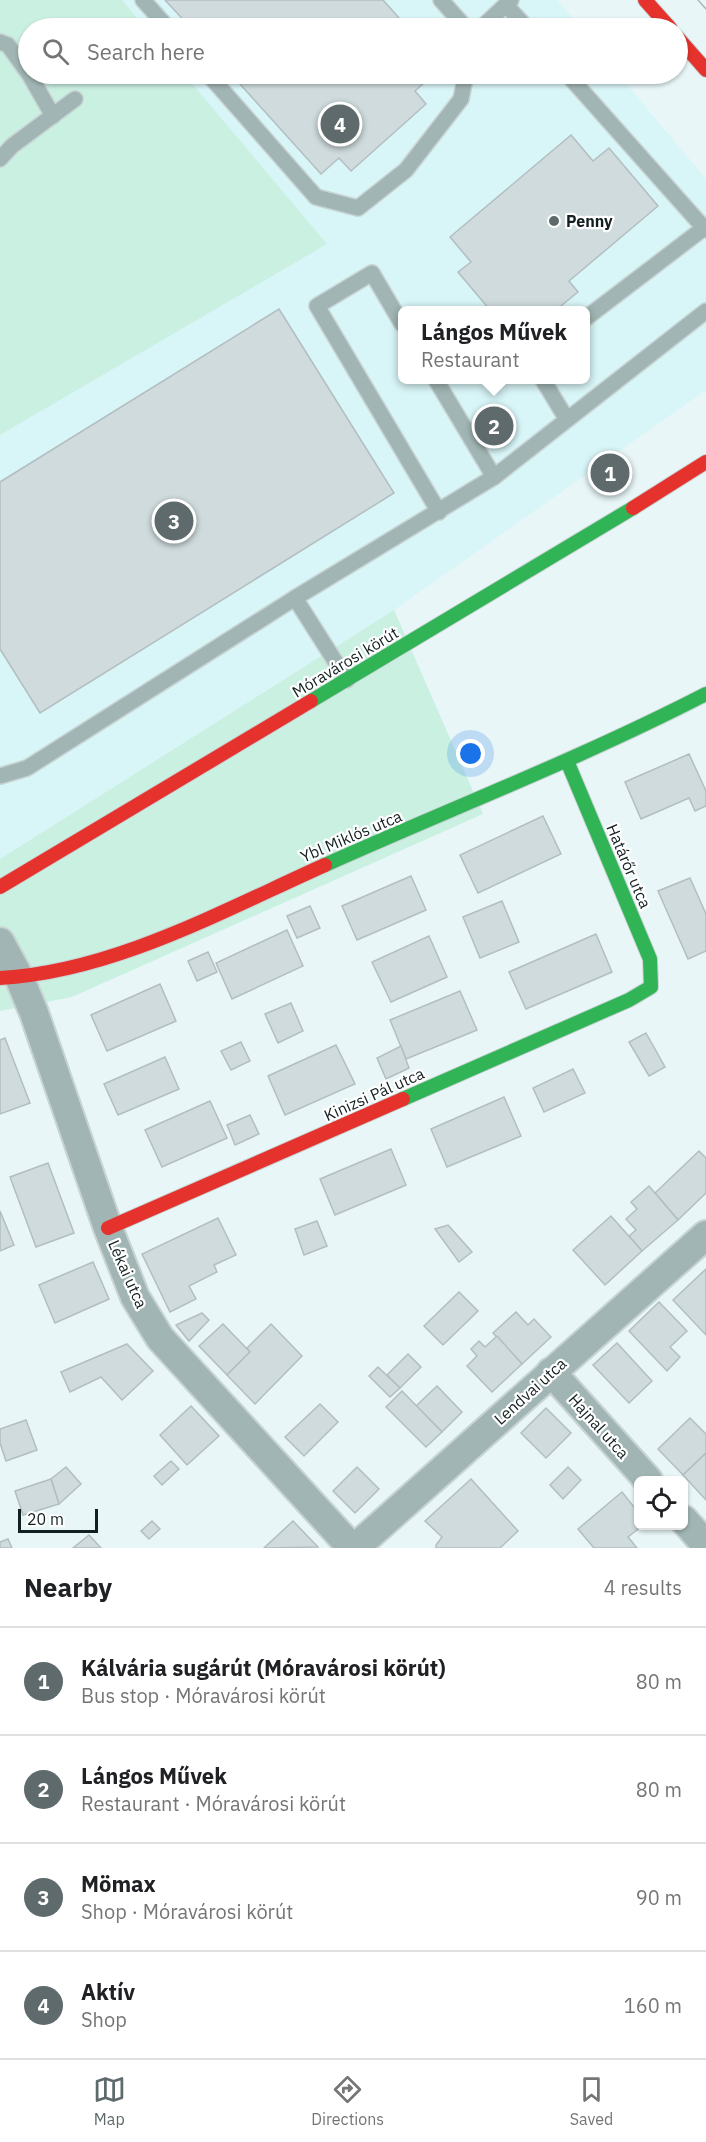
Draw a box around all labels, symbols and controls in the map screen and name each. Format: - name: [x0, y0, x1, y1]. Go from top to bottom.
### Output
- search box: [18, 18, 688, 84]
- icon: search: [39, 35, 72, 68]
- text: Search here: [87, 37, 205, 66]
- pin: 4: [320, 102, 360, 146]
- place label: Penny: [566, 211, 613, 231]
- marker: Penny: [547, 214, 561, 228]
- popup: [398, 306, 590, 384]
- text: Lángos Művek: [421, 317, 567, 346]
- text: Restaurant: [421, 346, 520, 373]
- pin: 2: [474, 404, 514, 448]
- pin: 1: [590, 450, 630, 496]
- pin: 3: [154, 498, 194, 544]
- street label: Móravárosi körút: [288, 622, 402, 702]
- your location: [456, 739, 485, 768]
- street label: Ybl Miklós utca: [297, 805, 405, 866]
- street label: Határőr utca: [602, 821, 656, 912]
- street label: Kinizsi Pál utca: [321, 1063, 428, 1125]
- street label: Lékai utca: [104, 1237, 152, 1312]
- street label: Lendvai utca: [490, 1353, 571, 1429]
- street label: Hajnal utca: [565, 1389, 634, 1463]
- map controls: [634, 1476, 688, 1530]
- button: locate: [634, 1476, 688, 1530]
- scale bar: [18, 1506, 98, 1534]
- text: 20 m: [27, 1509, 64, 1529]
- text: Nearby: [24, 1570, 112, 1604]
- text: 4 results: [604, 1574, 682, 1601]
- text: Kálvária sugárút (Móravárosi körút): [81, 1653, 446, 1682]
- text: 1: [38, 1668, 50, 1695]
- text: 80 m: [636, 1668, 682, 1695]
- text: Bus stop · Móravárosi körút: [81, 1682, 326, 1709]
- text: Lángos Művek: [81, 1761, 227, 1790]
- text: 2: [38, 1776, 50, 1803]
- text: 80 m: [636, 1776, 682, 1803]
- text: Restaurant · Móravárosi körút: [81, 1790, 346, 1817]
- text: Mömax: [81, 1869, 156, 1898]
- text: 3: [38, 1884, 50, 1911]
- text: 90 m: [636, 1884, 682, 1911]
- text: Shop · Móravárosi körút: [81, 1898, 293, 1925]
- text: Aktív: [81, 1977, 135, 2006]
- text: 4: [38, 1992, 50, 2019]
- text: 160 m: [624, 1992, 682, 2019]
- text: Shop: [81, 2006, 127, 2033]
- tab: Map: [93, 2073, 126, 2129]
- tab: Directions: [311, 2073, 384, 2129]
- tab: Saved: [570, 2073, 613, 2129]

